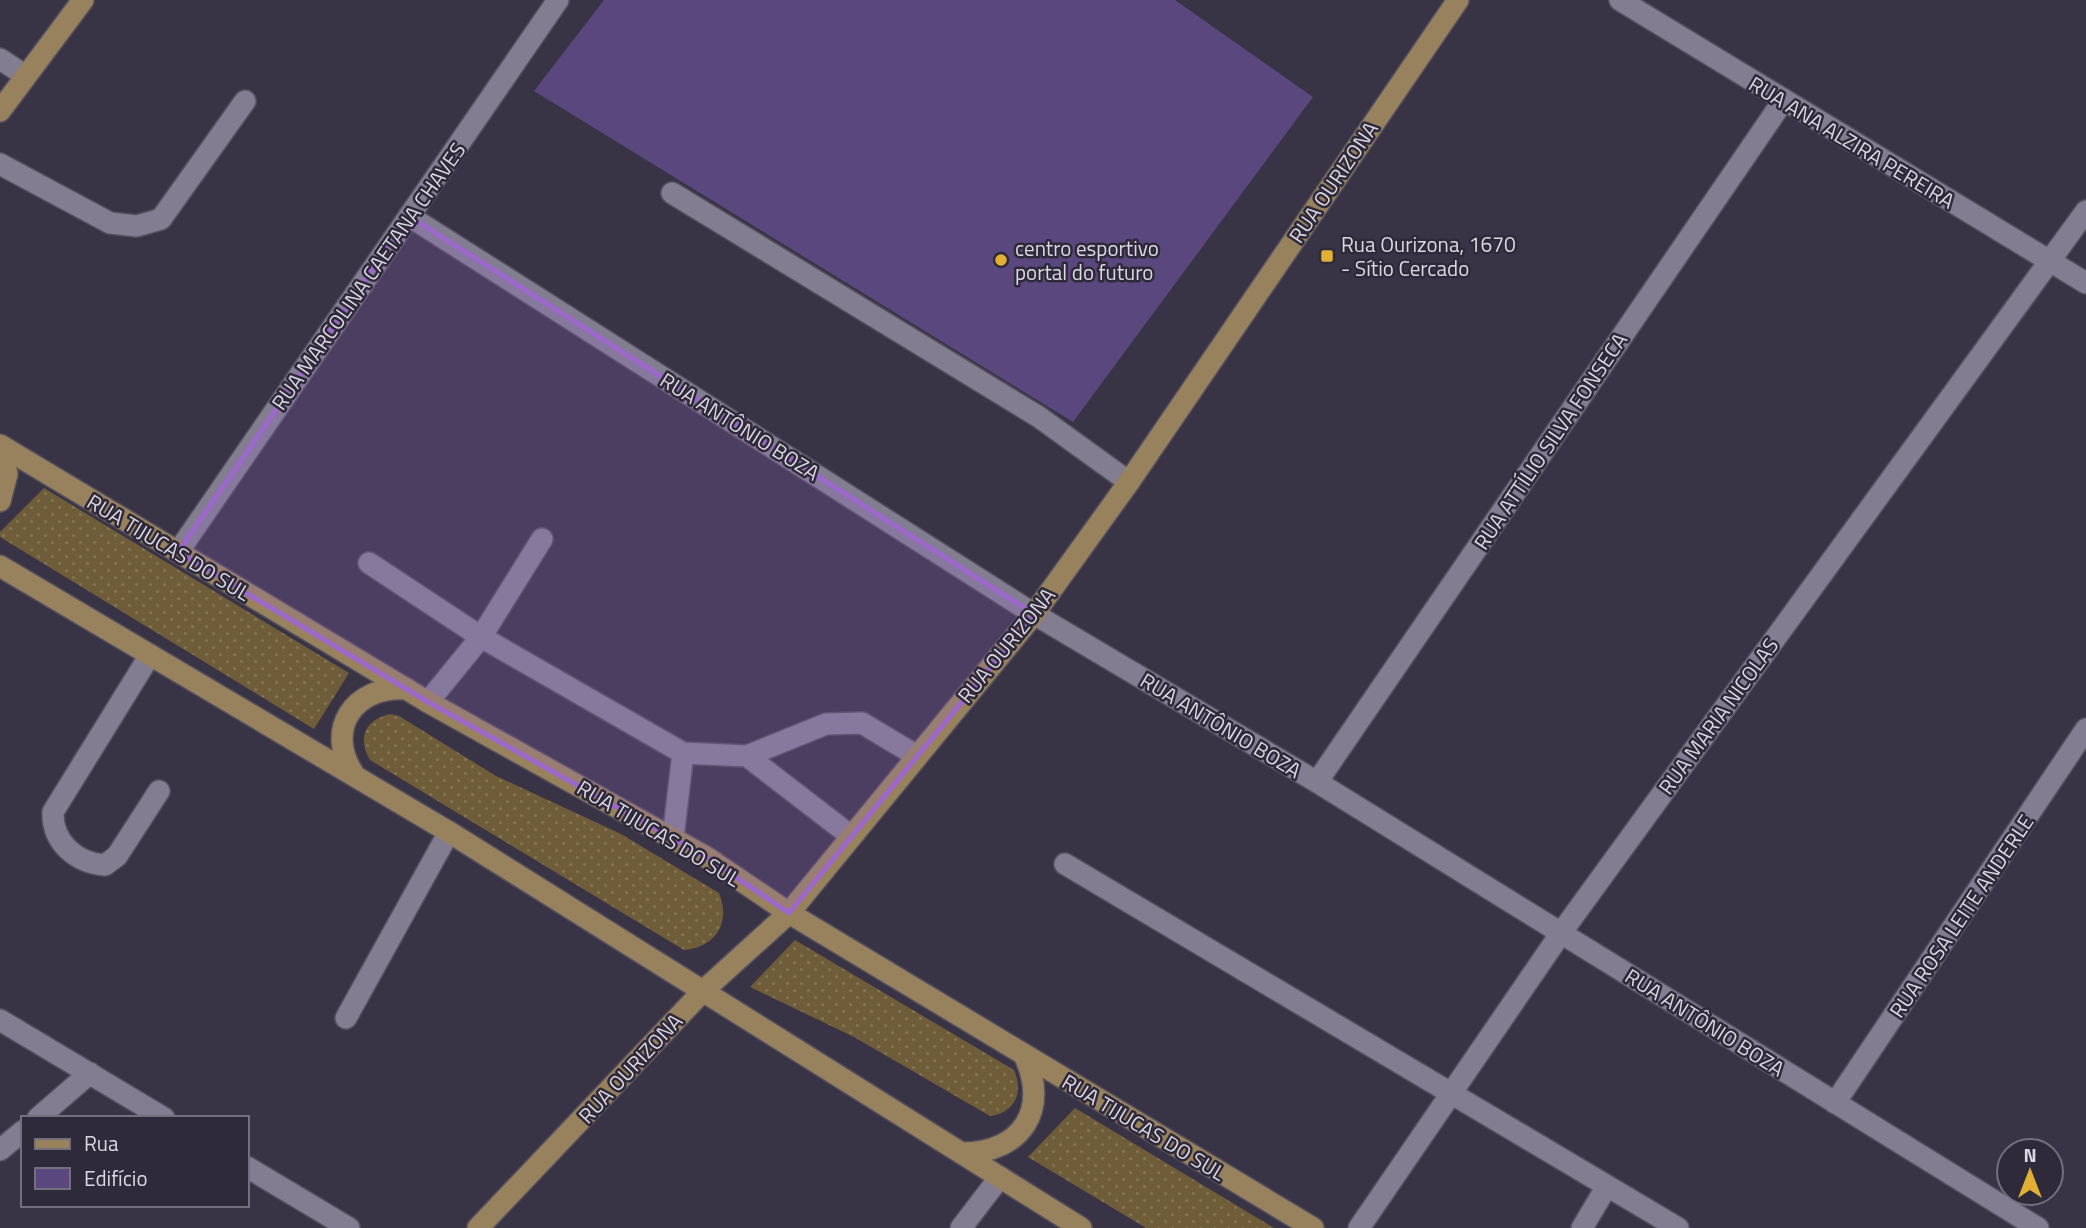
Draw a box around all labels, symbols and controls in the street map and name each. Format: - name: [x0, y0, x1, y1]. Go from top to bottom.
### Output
- street label: RUA ANA ALZIRA PEREIRA: [1743, 68, 1961, 217]
- street label: RUA OURIZONA: [1280, 114, 1386, 249]
- street label: RUA MARCOLINA CAETANA CHAVES: [263, 136, 473, 416]
- place label: Rua Ourizona, 1670 - Sítio Cercado: [1341, 228, 1516, 284]
- place label: centro esportivo portal do futuro: [1015, 232, 1159, 288]
- marker: Rua Ourizona, 1670 - Sítio Cercado: [1319, 248, 1335, 264]
- marker: centro esportivo portal do futuro: [993, 252, 1009, 268]
- street label: RUA ATTÍLIO SILVA FONSECA: [1465, 326, 1635, 556]
- street label: RUA ANTÔNIO BOZA: [654, 364, 826, 488]
- street label: RUA TIJUCAS DO SUL: [81, 485, 257, 609]
- street label: RUA OURIZONA: [949, 580, 1063, 710]
- street label: RUA MARIA NICOLAS: [1650, 631, 1786, 801]
- street label: RUA ANTÔNIO BOZA: [1134, 664, 1308, 786]
- street label: RUA TIJUCAS DO SUL: [571, 771, 747, 895]
- street label: RUA ROSA LEITE ANDERLE: [1881, 808, 2041, 1024]
- street label: RUA ANTÔNIO BOZA: [1619, 960, 1791, 1084]
- street label: RUA OURIZONA: [570, 1005, 690, 1130]
- street label: RUA TIJUCAS DO SUL: [1056, 1065, 1232, 1189]
- legend: [21, 1116, 248, 1207]
- text: Rua: [84, 1127, 119, 1159]
- north arrow: [1995, 1137, 2065, 1207]
- text: N: [2023, 1140, 2037, 1169]
- text: Edifício: [84, 1162, 148, 1194]

